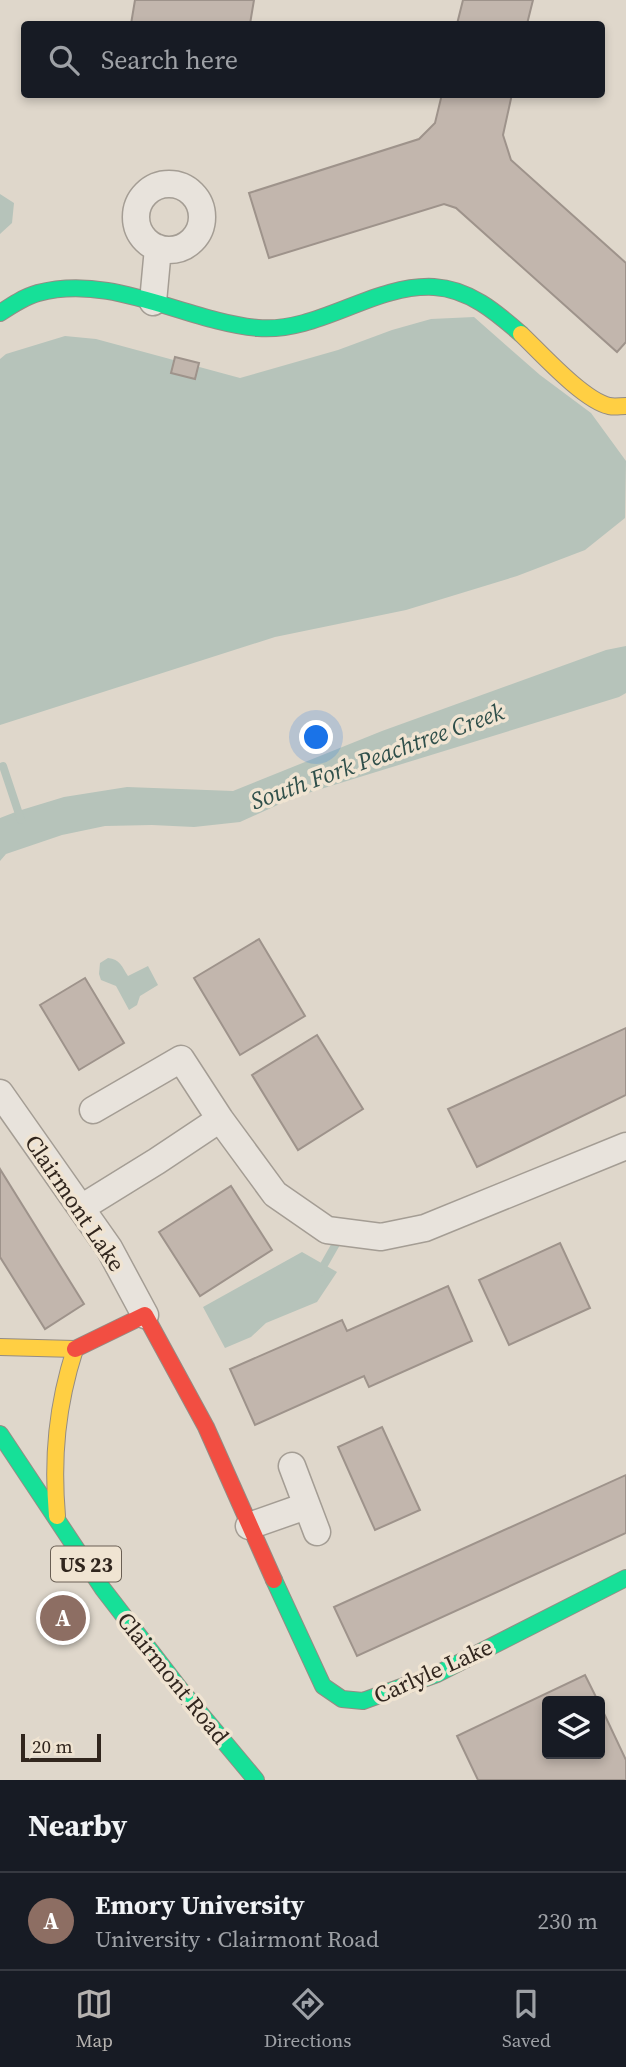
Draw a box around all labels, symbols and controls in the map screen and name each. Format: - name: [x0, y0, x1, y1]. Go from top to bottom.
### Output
- search box: [21, 21, 605, 98]
- icon: search: [45, 41, 83, 79]
- text: Search here: [101, 42, 238, 78]
- water label: South Fork Peachtree Creek: [246, 694, 509, 817]
- your location: [299, 720, 333, 754]
- street label: Clairmont Lake: [17, 1128, 133, 1278]
- road number: US 23: [51, 1546, 121, 1582]
- pin: A: [40, 1592, 86, 1644]
- street label: Clairmont Road: [110, 1605, 236, 1751]
- street label: Carlyle Lake: [369, 1631, 497, 1711]
- map controls: [542, 1696, 605, 1759]
- button: layers: [542, 1696, 605, 1759]
- scale bar: [21, 1731, 102, 1763]
- text: 20 m: [32, 1733, 73, 1759]
- text: Nearby: [28, 1805, 127, 1846]
- text: Emory University: [95, 1887, 305, 1923]
- text: A: [43, 1905, 59, 1937]
- text: 230 m: [537, 1905, 598, 1937]
- text: University · Clairmont Road: [95, 1923, 379, 1955]
- tab: Map: [75, 1985, 113, 2053]
- tab: Directions: [264, 1985, 352, 2053]
- tab: Saved: [502, 1985, 551, 2053]

